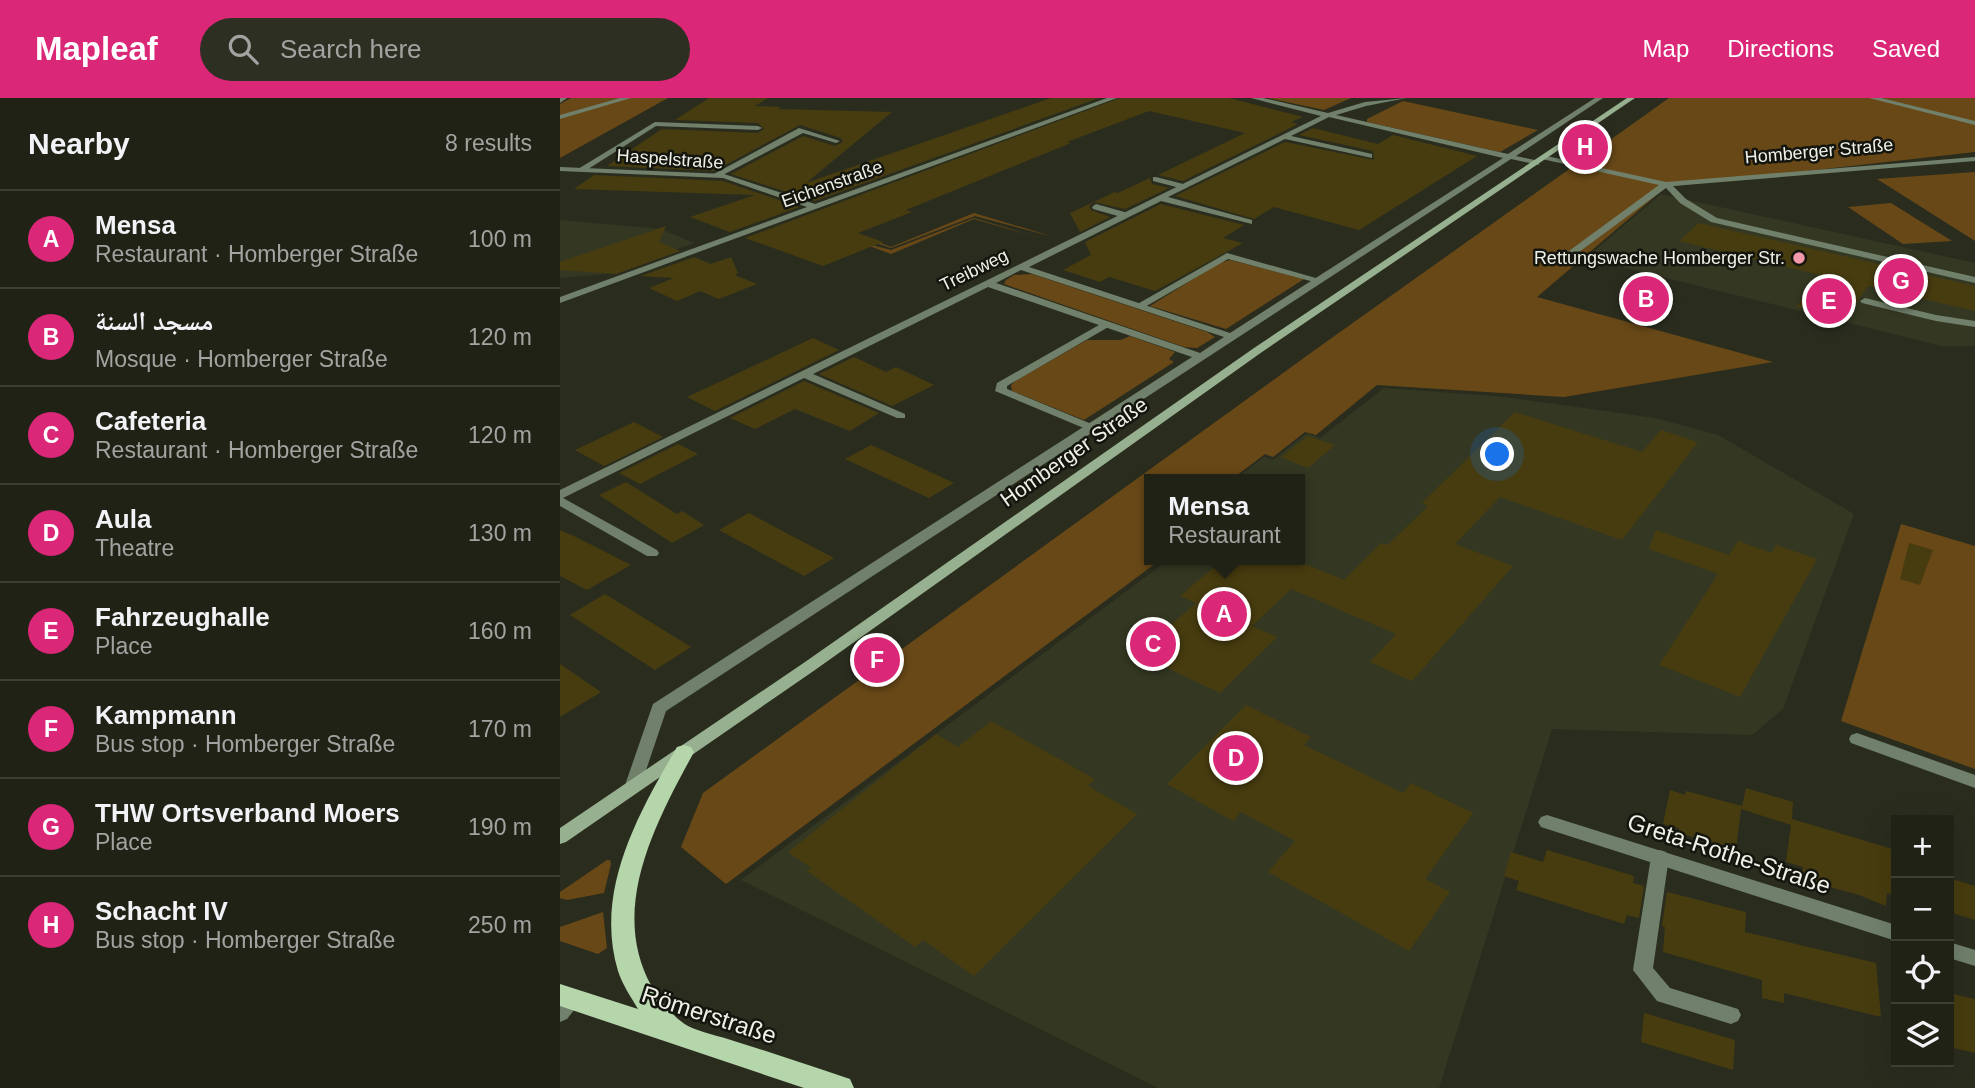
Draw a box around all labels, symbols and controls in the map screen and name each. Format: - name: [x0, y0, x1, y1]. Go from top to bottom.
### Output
- search box: [200, 18, 690, 81]
- text: Mapleaf: [35, 30, 158, 67]
- icon: search: [224, 30, 262, 68]
- text: Search here: [280, 34, 422, 64]
- text: Map: [1643, 35, 1689, 62]
- text: Directions: [1727, 35, 1834, 62]
- text: Saved: [1872, 35, 1940, 62]
- pin: H: [1562, 121, 1608, 173]
- text: Nearby: [28, 127, 130, 160]
- text: 8 results: [445, 130, 532, 156]
- street label: Homberger Straße: [1744, 135, 1894, 167]
- street label: Haspelstraße: [616, 145, 724, 173]
- street label: Eichenstraße: [779, 156, 885, 212]
- text: Mensa: [95, 210, 176, 240]
- text: A: [43, 226, 59, 252]
- text: 100 m: [468, 226, 532, 252]
- text: Restaurant · Homberger Straße: [95, 241, 418, 267]
- street label: Treibweg: [937, 245, 1011, 295]
- place label: Rettungswache Homberger Str.: [1534, 248, 1785, 268]
- marker: Rettungswache Homberger Str.: [1791, 250, 1807, 266]
- pin: G: [1878, 255, 1924, 307]
- pin: B: [1623, 273, 1669, 325]
- pin: E: [1806, 275, 1852, 327]
- text: مسجد السنة: [95, 306, 213, 336]
- text: B: [43, 324, 59, 350]
- text: 120 m: [468, 324, 532, 350]
- text: Mosque · Homberger Straße: [95, 346, 388, 372]
- street label: Homberger Straße: [996, 392, 1152, 511]
- text: Cafeteria: [95, 406, 206, 436]
- text: C: [43, 422, 59, 448]
- text: 120 m: [468, 422, 532, 448]
- text: Restaurant · Homberger Straße: [95, 437, 418, 463]
- your location: [1480, 437, 1514, 471]
- popup: [1144, 474, 1305, 565]
- text: Mensa: [1168, 491, 1249, 521]
- text: Aula: [95, 504, 151, 534]
- text: D: [43, 520, 59, 546]
- text: 130 m: [468, 520, 532, 546]
- text: Restaurant: [1168, 522, 1281, 548]
- text: Theatre: [95, 535, 174, 561]
- pin: A: [1201, 588, 1247, 640]
- text: Fahrzeughalle: [95, 602, 270, 632]
- text: E: [43, 618, 59, 644]
- text: 160 m: [468, 618, 532, 644]
- pin: C: [1130, 618, 1176, 670]
- text: Place: [95, 633, 153, 659]
- pin: F: [854, 634, 900, 686]
- text: Kampmann: [95, 700, 237, 730]
- text: F: [44, 716, 58, 742]
- text: 170 m: [468, 716, 532, 742]
- text: Bus stop · Homberger Straße: [95, 731, 395, 757]
- pin: D: [1213, 732, 1259, 784]
- text: THW Ortsverband Moers: [95, 798, 400, 828]
- street label: Greta-Rothe-Straße: [1624, 808, 1834, 899]
- text: G: [42, 814, 60, 840]
- text: 190 m: [468, 814, 532, 840]
- map controls: [1891, 815, 1954, 1067]
- button: +: [1891, 815, 1954, 878]
- text: Place: [95, 829, 153, 855]
- button: −: [1891, 878, 1954, 941]
- text: Schacht IV: [95, 896, 228, 926]
- text: H: [43, 912, 59, 938]
- text: 250 m: [468, 912, 532, 938]
- text: Bus stop · Homberger Straße: [95, 927, 395, 953]
- button: locate: [1891, 941, 1954, 1004]
- street label: Römerstraße: [638, 980, 780, 1049]
- button: layers: [1891, 1004, 1954, 1067]

